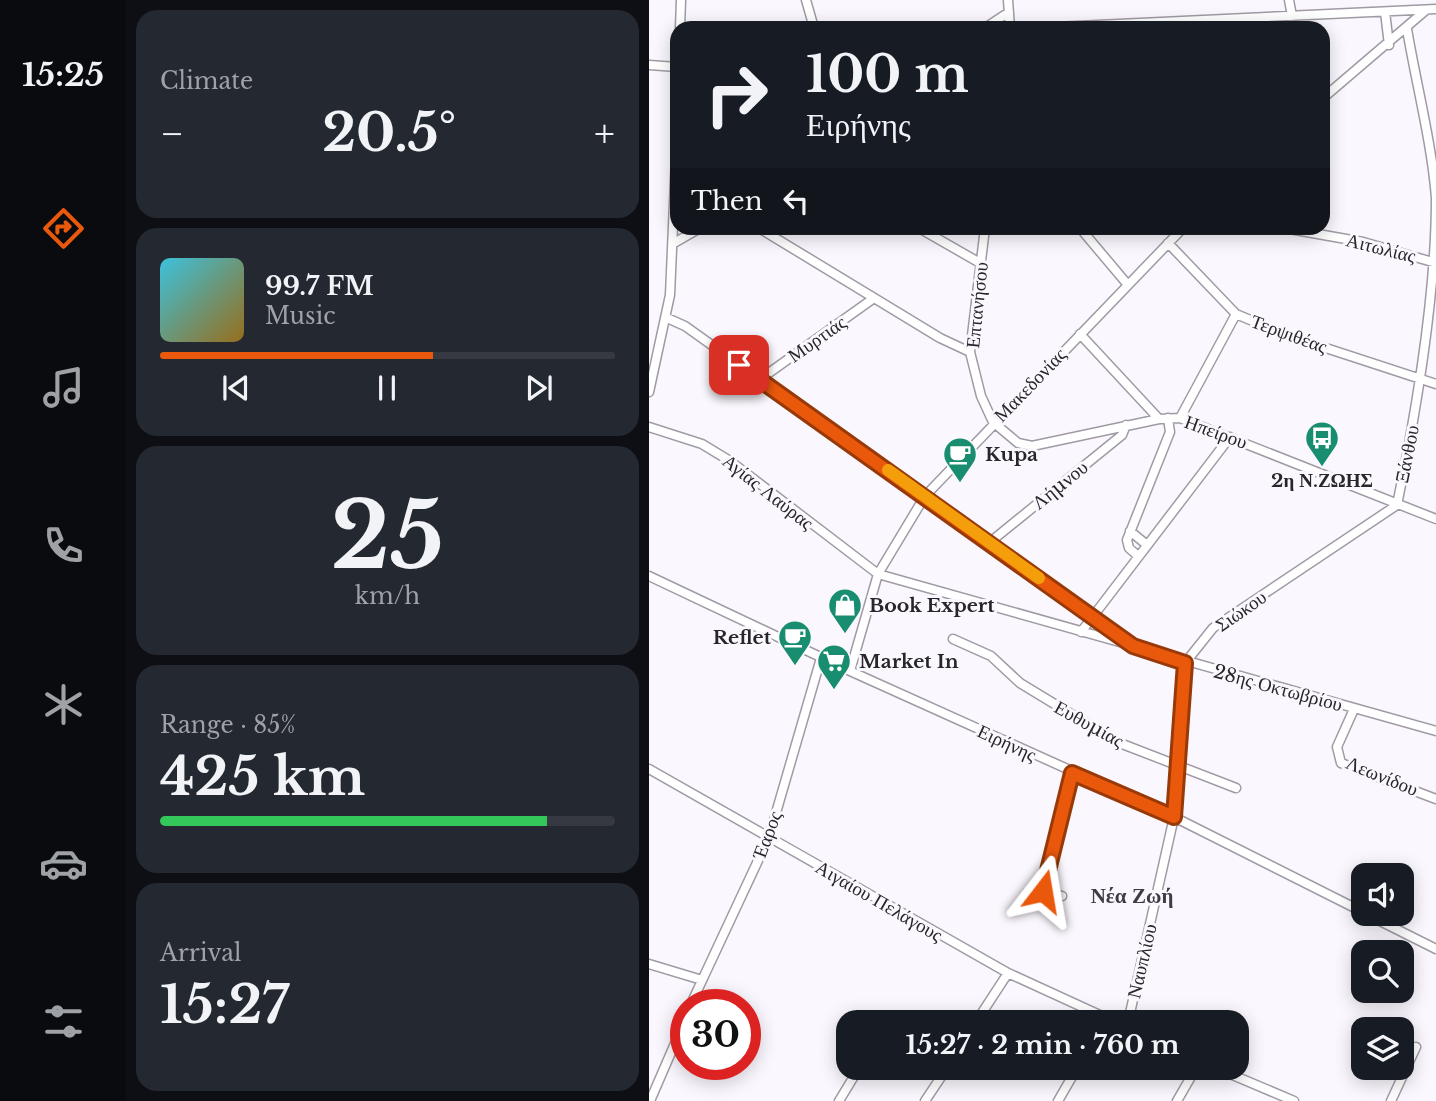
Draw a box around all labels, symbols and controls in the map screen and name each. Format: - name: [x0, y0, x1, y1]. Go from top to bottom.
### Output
- text: 100 m: [806, 44, 969, 105]
- icon: right: [691, 49, 782, 140]
- text: 15:25: [22, 55, 104, 95]
- text: Climate: [160, 67, 253, 95]
- text: 20.5°: [322, 101, 456, 165]
- text: Ειρήνης: [806, 105, 911, 145]
- text: −: [160, 110, 184, 157]
- text: +: [594, 110, 615, 157]
- icon: left: [777, 182, 815, 220]
- text: Then: [691, 185, 763, 217]
- icon: directions: [39, 204, 88, 253]
- street label: Αιτωλίας: [1344, 228, 1419, 268]
- street label: Επτανήσου: [961, 261, 993, 349]
- text: 99.7 FM: [265, 270, 374, 302]
- text: Music: [265, 302, 336, 330]
- street label: Μυρτιάς: [783, 310, 851, 367]
- street label: Τερψιθέας: [1248, 310, 1331, 359]
- pin: [709, 335, 769, 395]
- street label: Μακεδονίας: [989, 343, 1071, 427]
- icon: arrive: [720, 346, 758, 384]
- icon: music: [39, 363, 88, 412]
- icon: previous: [217, 369, 255, 407]
- icon: pause: [368, 369, 406, 407]
- icon: next: [520, 369, 558, 407]
- street label: Ηπείρου: [1182, 410, 1250, 454]
- bus stop icon: 2η Ν.ΖΩΗΣ: [1303, 419, 1341, 468]
- street label: Ξάνθου: [1390, 423, 1424, 485]
- cafe icon: Kupa: [941, 435, 979, 484]
- place label: Kupa: [985, 443, 1038, 466]
- street label: Αγίας Λαύρας: [718, 449, 818, 535]
- street label: Λήμνου: [1028, 456, 1092, 514]
- place label: 2η Ν.ΖΩΗΣ: [1271, 469, 1373, 492]
- text: 25: [331, 480, 444, 593]
- icon: phone: [39, 521, 88, 570]
- text: km/h: [355, 582, 420, 610]
- street label: Σιώκου: [1211, 585, 1271, 637]
- shop icon: Book Expert: [826, 586, 864, 635]
- place label: Book Expert: [869, 594, 995, 617]
- cafe icon: Reflet: [776, 618, 814, 667]
- place label: Reflet: [713, 626, 772, 649]
- supermarket icon: Market In: [815, 642, 853, 691]
- place label: Market In: [859, 650, 959, 673]
- street label: 28ης Οκτωβρίου: [1211, 660, 1345, 716]
- icon: climate: [39, 680, 88, 729]
- street label: Ευθυμίας: [1050, 696, 1128, 753]
- text: Range · 85%: [160, 711, 296, 739]
- street label: Ειρήνης: [974, 719, 1040, 767]
- text: 425 km: [160, 745, 365, 809]
- street label: Λεωνίδου: [1343, 751, 1421, 801]
- street label: Έαρος: [747, 807, 787, 863]
- icon: car: [39, 839, 88, 888]
- position arrow: [1006, 854, 1080, 928]
- street label: Αιγαίου Πελάγους: [812, 855, 947, 947]
- map controls: [1351, 863, 1414, 1080]
- button: sound: [1351, 863, 1414, 926]
- district label: Νέα Ζωή: [1091, 883, 1173, 909]
- street label: Ναυπλίου: [1122, 921, 1162, 1001]
- text: Arrival: [160, 939, 241, 967]
- button: search: [1351, 940, 1414, 1003]
- text: 15:27: [160, 973, 289, 1037]
- speed limit sign: 30: [670, 989, 761, 1080]
- icon: filters: [39, 997, 88, 1046]
- button: layers: [1351, 1017, 1414, 1080]
- text: 15:27 · 2 min · 760 m: [906, 1029, 1179, 1061]

